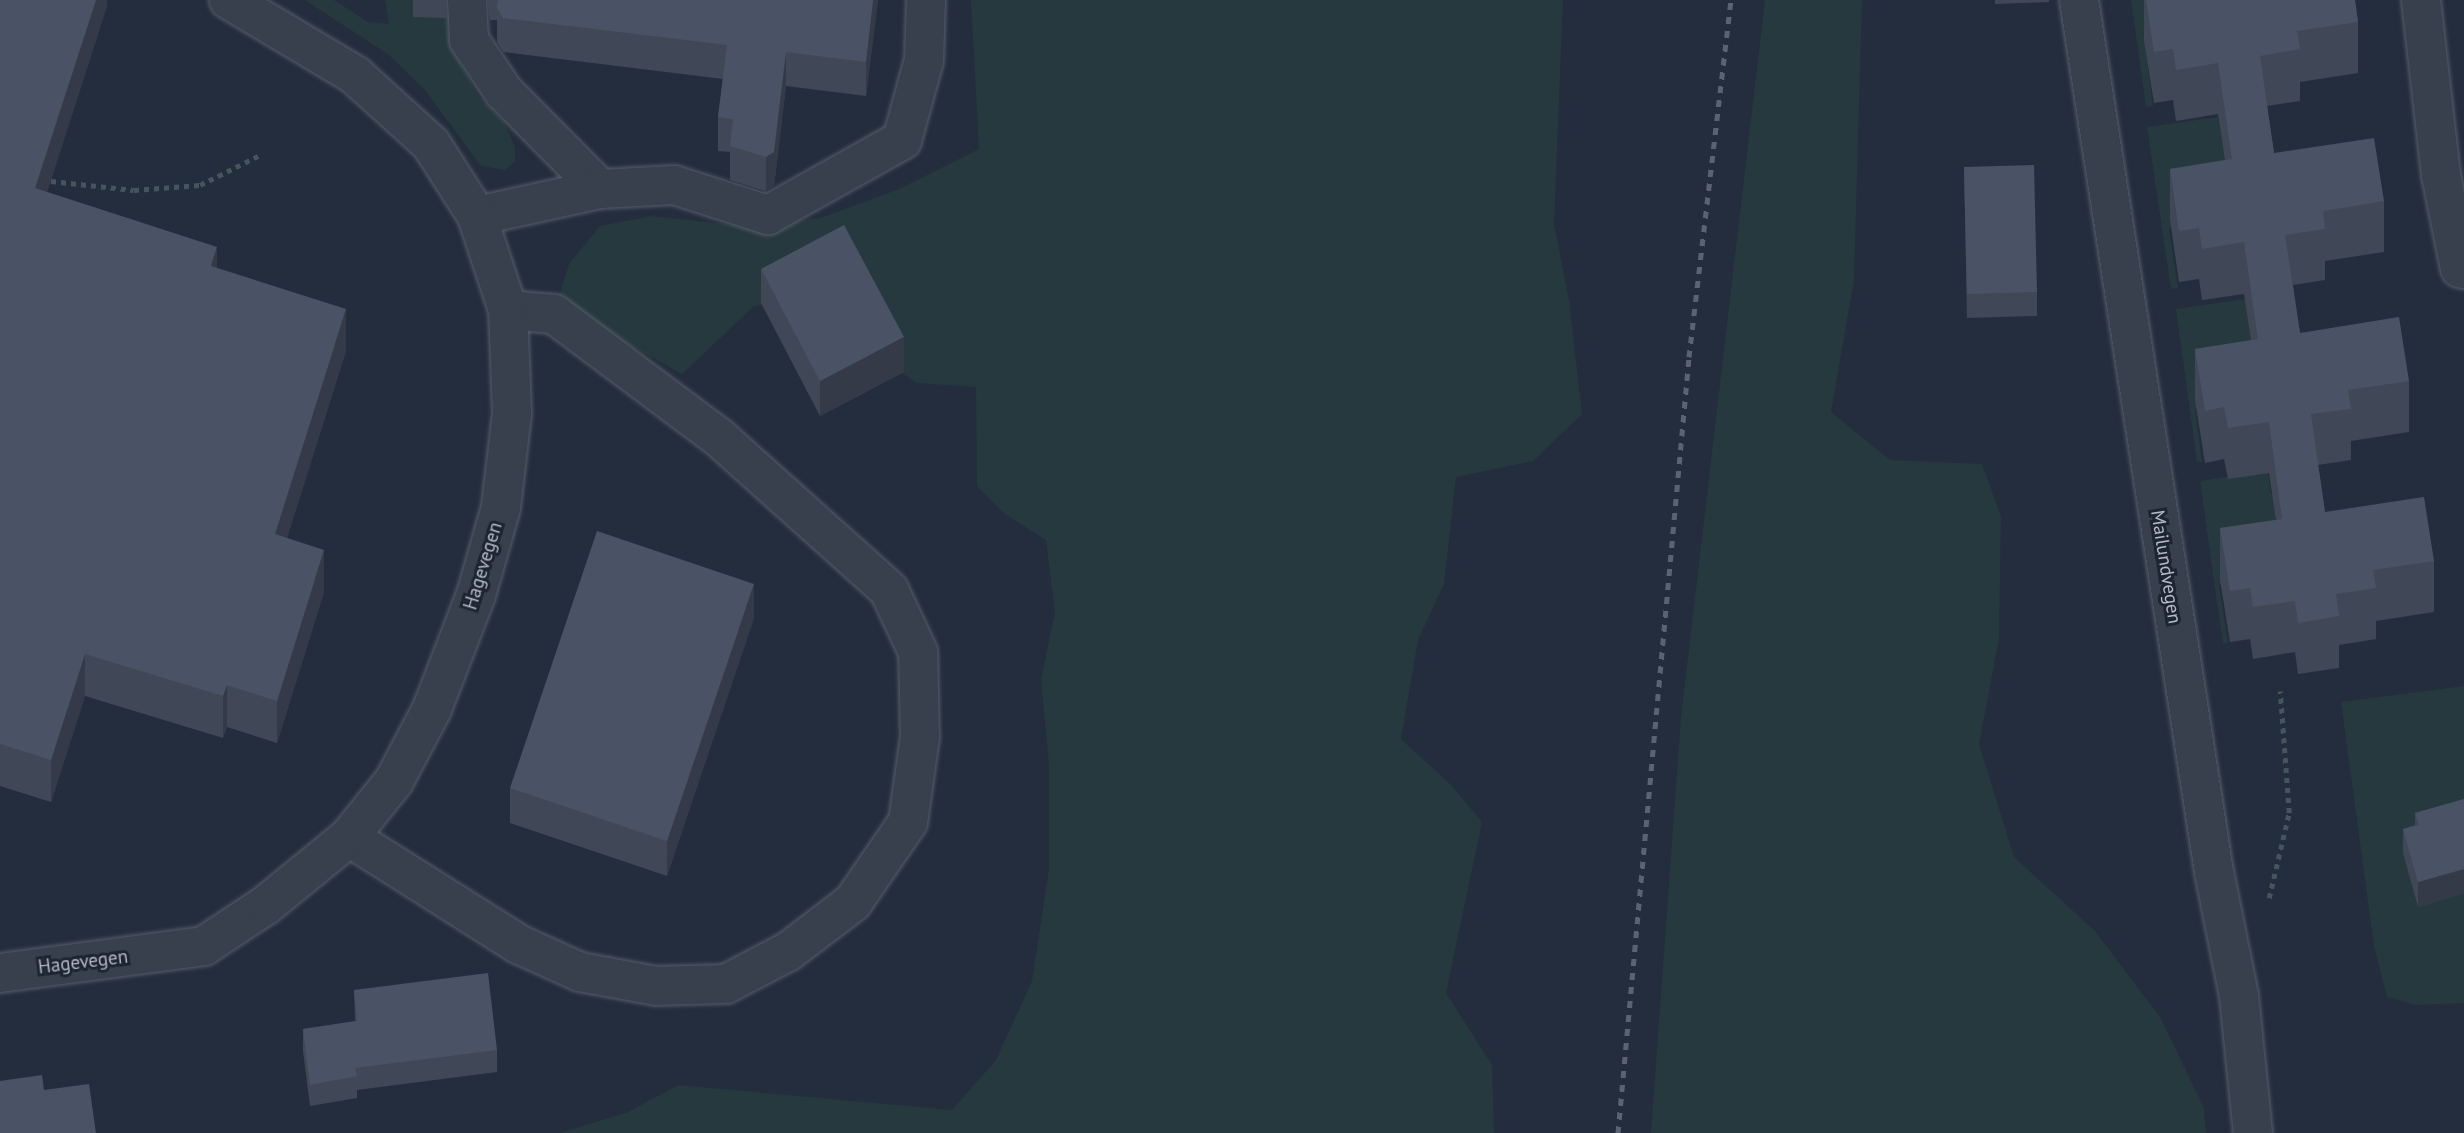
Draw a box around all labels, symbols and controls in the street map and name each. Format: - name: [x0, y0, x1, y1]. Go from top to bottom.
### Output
- street label: Mailundvegen: [2146, 509, 2186, 625]
- street label: Hagevegen: [459, 520, 507, 612]
- street label: Hagevegen: [37, 945, 129, 979]

